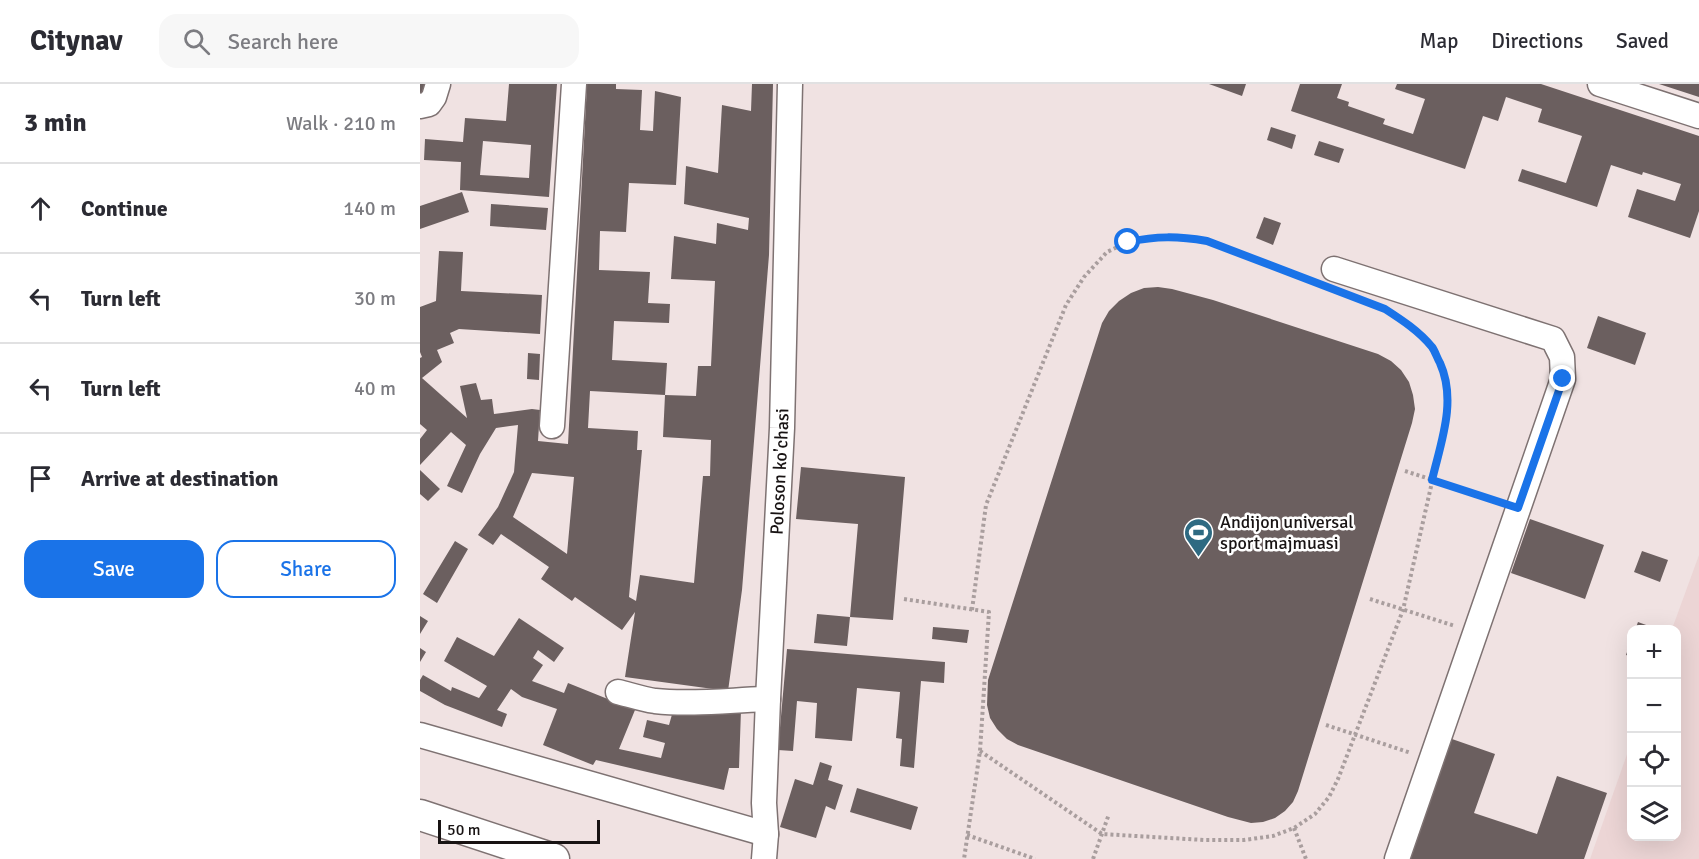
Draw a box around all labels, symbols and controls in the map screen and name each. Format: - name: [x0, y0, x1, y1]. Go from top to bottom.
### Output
- search box: [159, 14, 579, 68]
- text: Citynav: [30, 24, 123, 58]
- icon: search: [180, 25, 213, 58]
- text: Search here: [228, 28, 339, 55]
- text: Map: [1420, 28, 1458, 54]
- text: Directions: [1491, 28, 1583, 54]
- text: Saved: [1616, 28, 1669, 54]
- text: 3 min: [24, 107, 87, 139]
- text: Walk · 210 m: [286, 111, 396, 136]
- icon: ahead: [24, 192, 57, 225]
- text: Continue: [81, 195, 168, 222]
- text: 140 m: [343, 196, 396, 221]
- route start: [1114, 228, 1140, 254]
- icon: left: [24, 282, 57, 315]
- text: Turn left: [81, 285, 161, 312]
- text: 30 m: [354, 286, 396, 311]
- route end: [1549, 365, 1575, 391]
- icon: left: [24, 372, 57, 405]
- text: Turn left: [81, 375, 161, 402]
- text: 40 m: [354, 376, 396, 401]
- street label: Poloson ko'chasi: [765, 408, 793, 535]
- icon: arrive: [24, 462, 57, 495]
- text: Arrive at destination: [81, 465, 278, 492]
- place label: Andijon universal sport majmuasi: [1220, 511, 1354, 554]
- sports icon: Andijon universal sport majmuasi: [1183, 516, 1215, 558]
- button: Save: [24, 540, 204, 598]
- button: Share: [216, 540, 396, 598]
- map controls: [1627, 625, 1681, 841]
- button: +: [1627, 625, 1681, 679]
- button: −: [1627, 679, 1681, 733]
- button: locate: [1627, 733, 1681, 787]
- button: layers: [1627, 787, 1681, 841]
- scale bar: [438, 817, 600, 844]
- text: 50 m: [447, 820, 481, 840]

